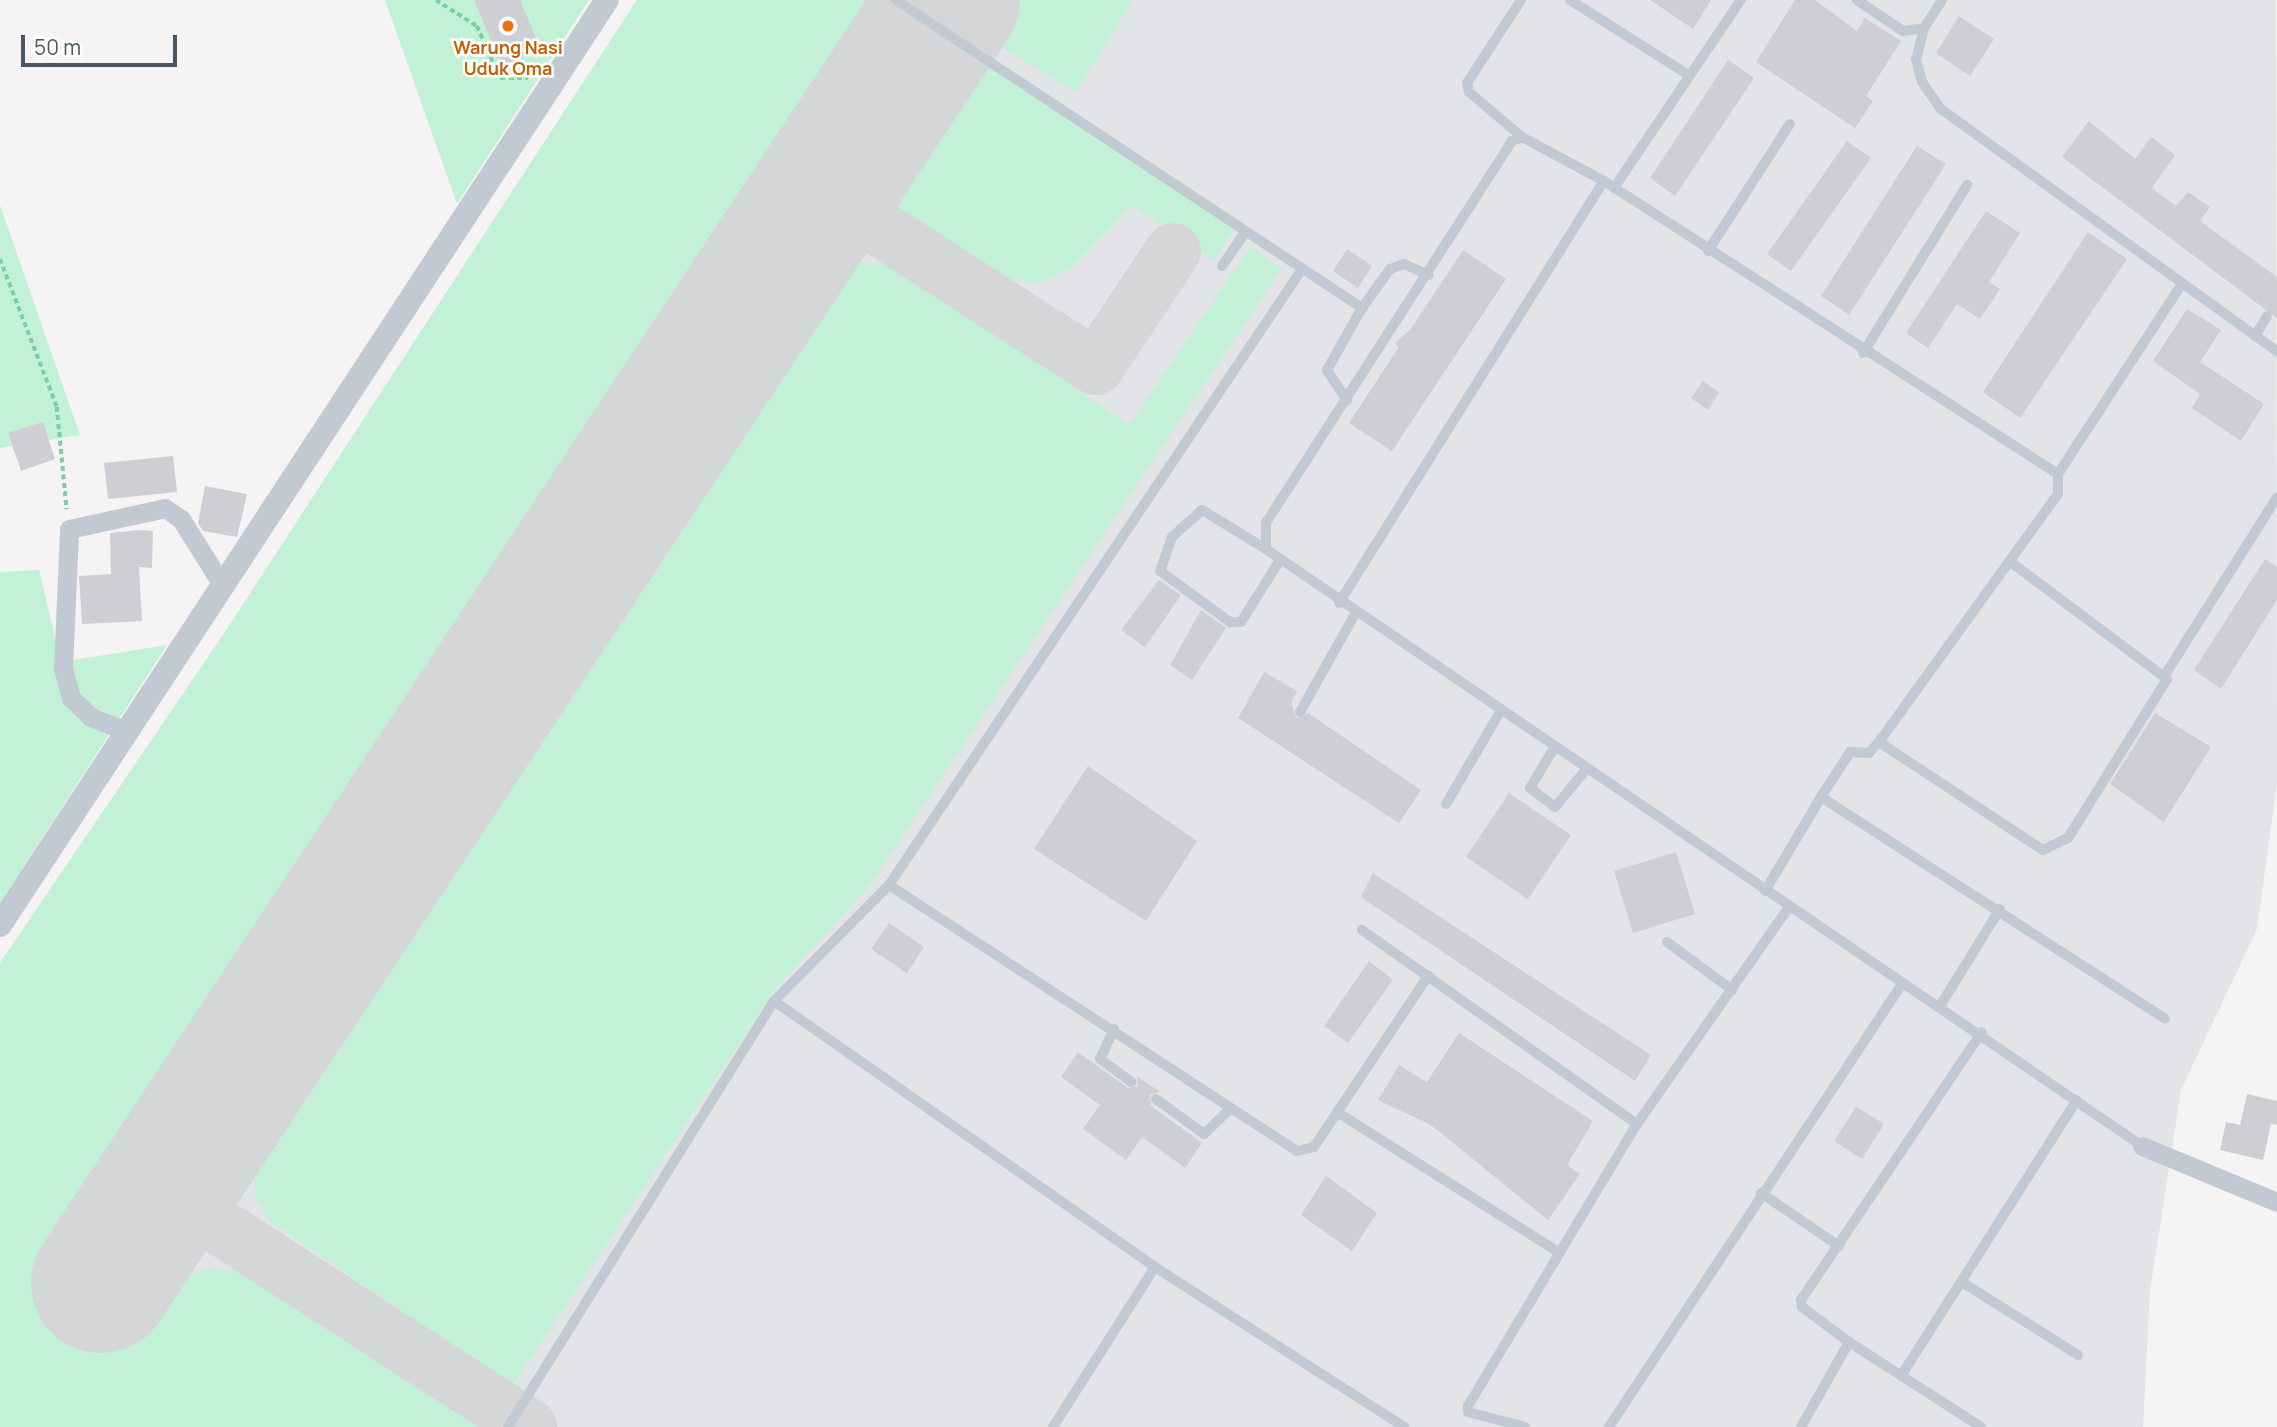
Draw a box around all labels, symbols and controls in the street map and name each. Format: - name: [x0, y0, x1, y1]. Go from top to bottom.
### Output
- marker: Warung Nasi Uduk Oma: [500, 18, 516, 34]
- scale bar: [24, 21, 180, 65]
- text: 50 m: [34, 33, 81, 61]
- place label: Warung Nasi Uduk Oma: [453, 37, 563, 80]

